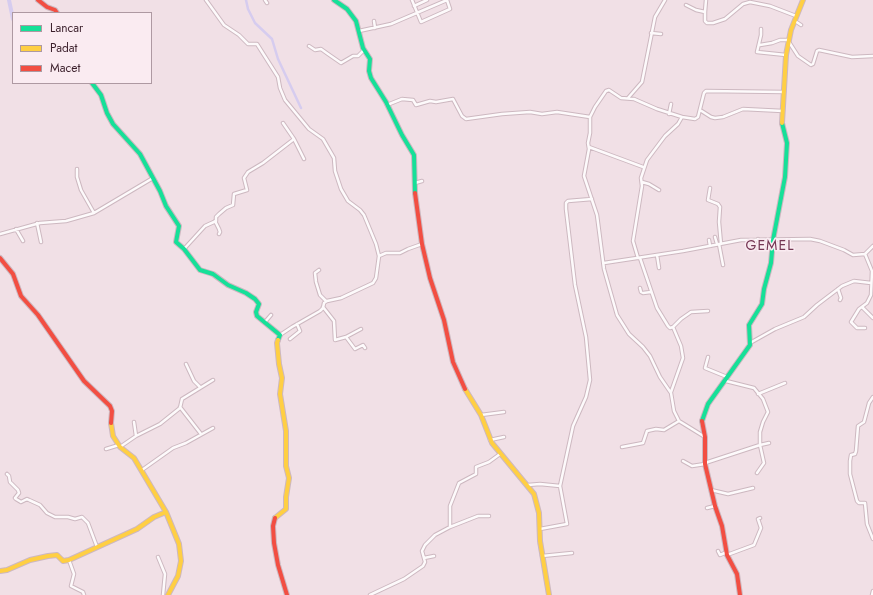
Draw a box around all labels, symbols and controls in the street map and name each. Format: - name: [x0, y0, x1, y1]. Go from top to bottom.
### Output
- legend: [12, 12, 152, 84]
- text: Lancar: [50, 19, 83, 37]
- text: Padat: [50, 39, 77, 57]
- text: Macet: [50, 59, 80, 77]
- district label: GEMEL: [746, 239, 794, 255]

